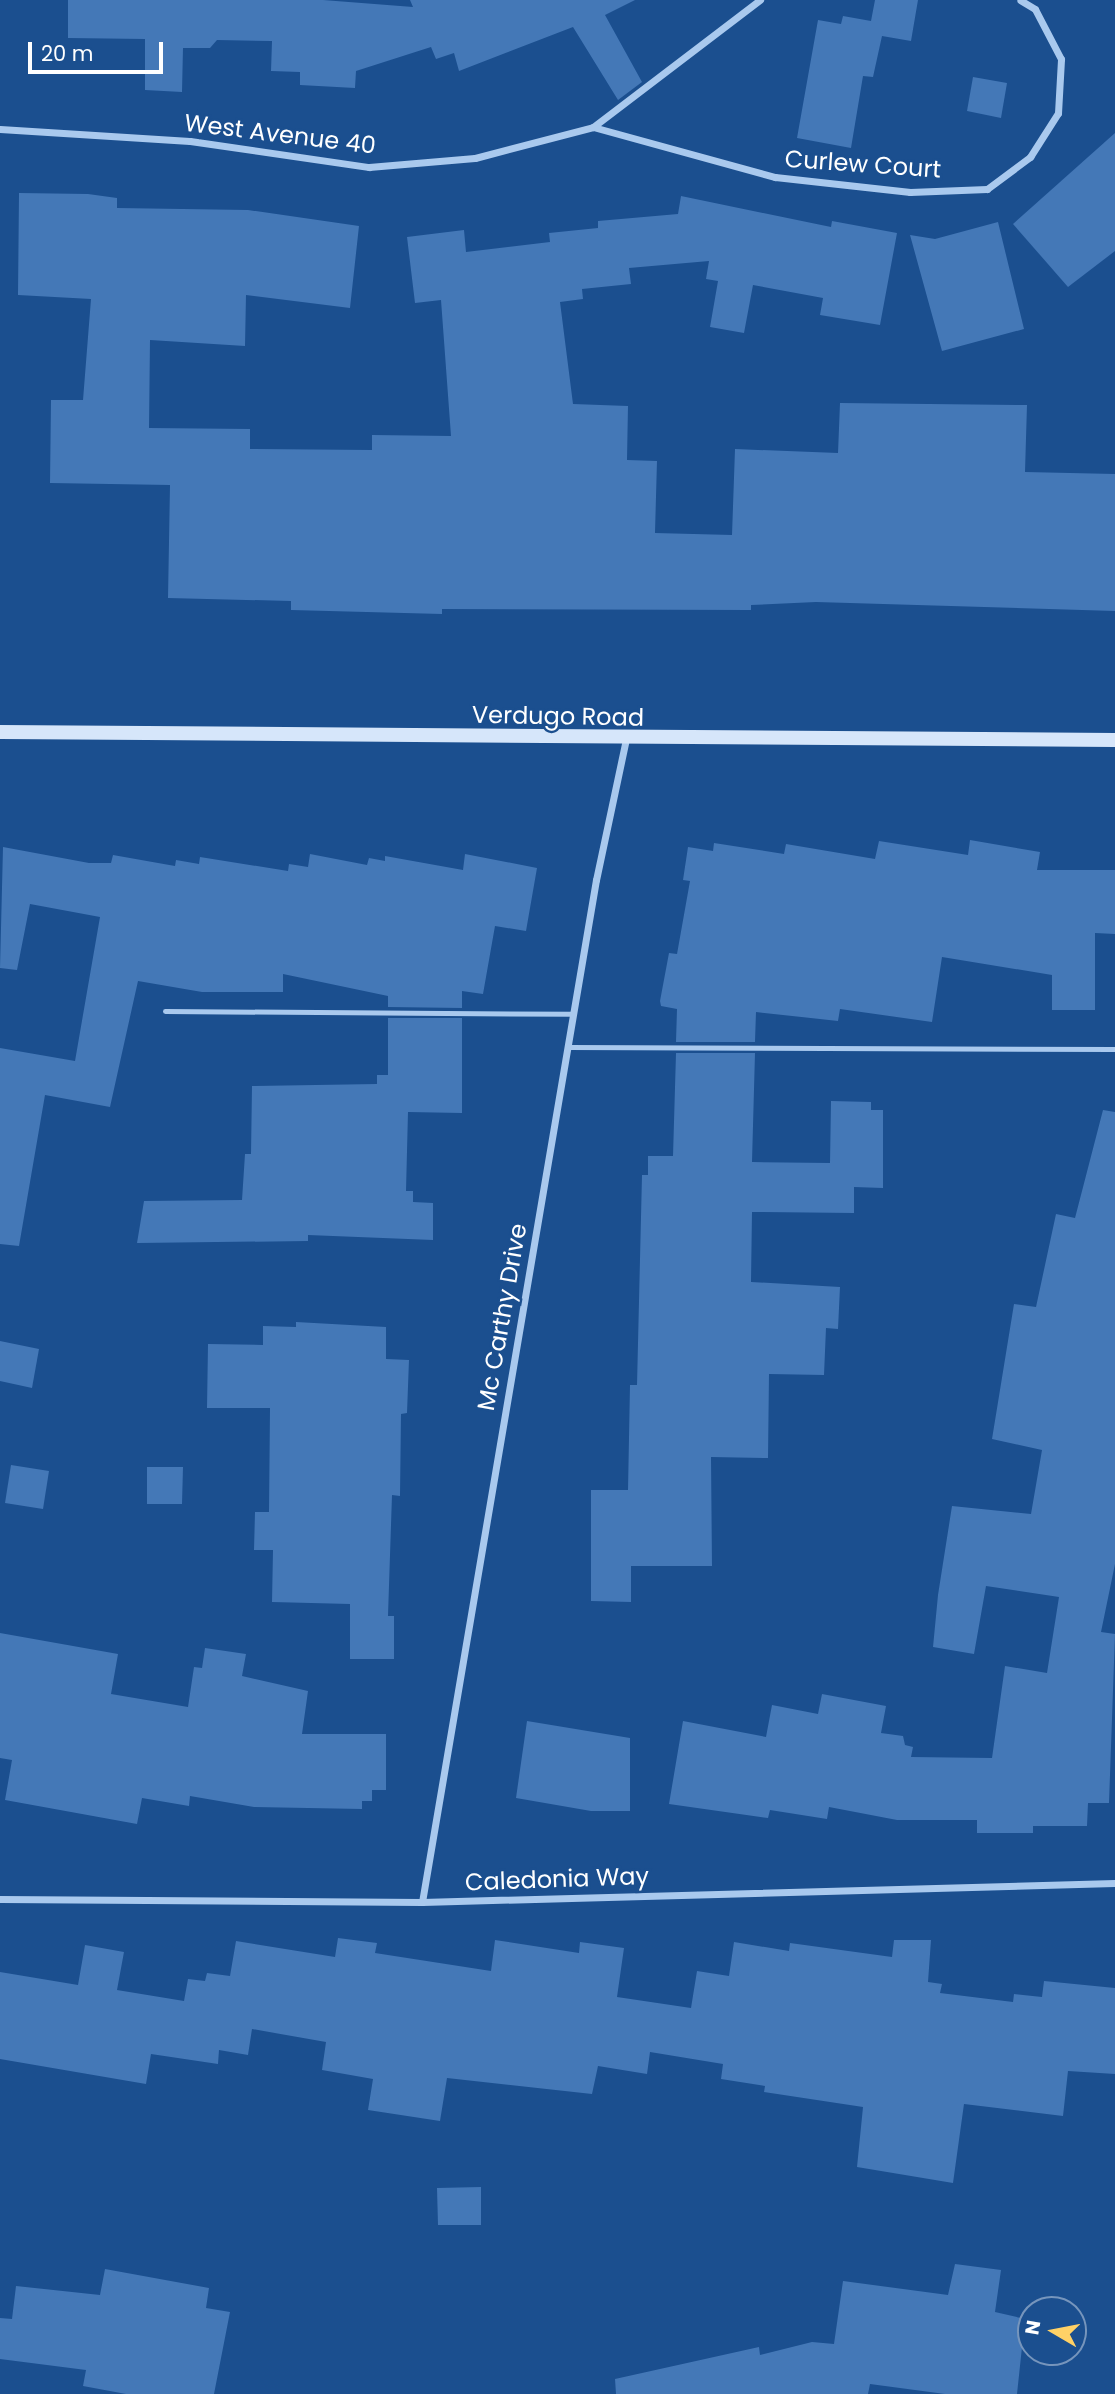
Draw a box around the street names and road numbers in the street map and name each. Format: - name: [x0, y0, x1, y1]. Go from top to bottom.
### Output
- street label: West Avenue 40: [183, 108, 377, 160]
- street label: Curlew Court: [784, 144, 942, 184]
- street label: Verdugo Road: [472, 700, 644, 732]
- street label: Mc Carthy Drive: [471, 1221, 533, 1413]
- street label: Caledonia Way: [464, 1861, 650, 1897]

